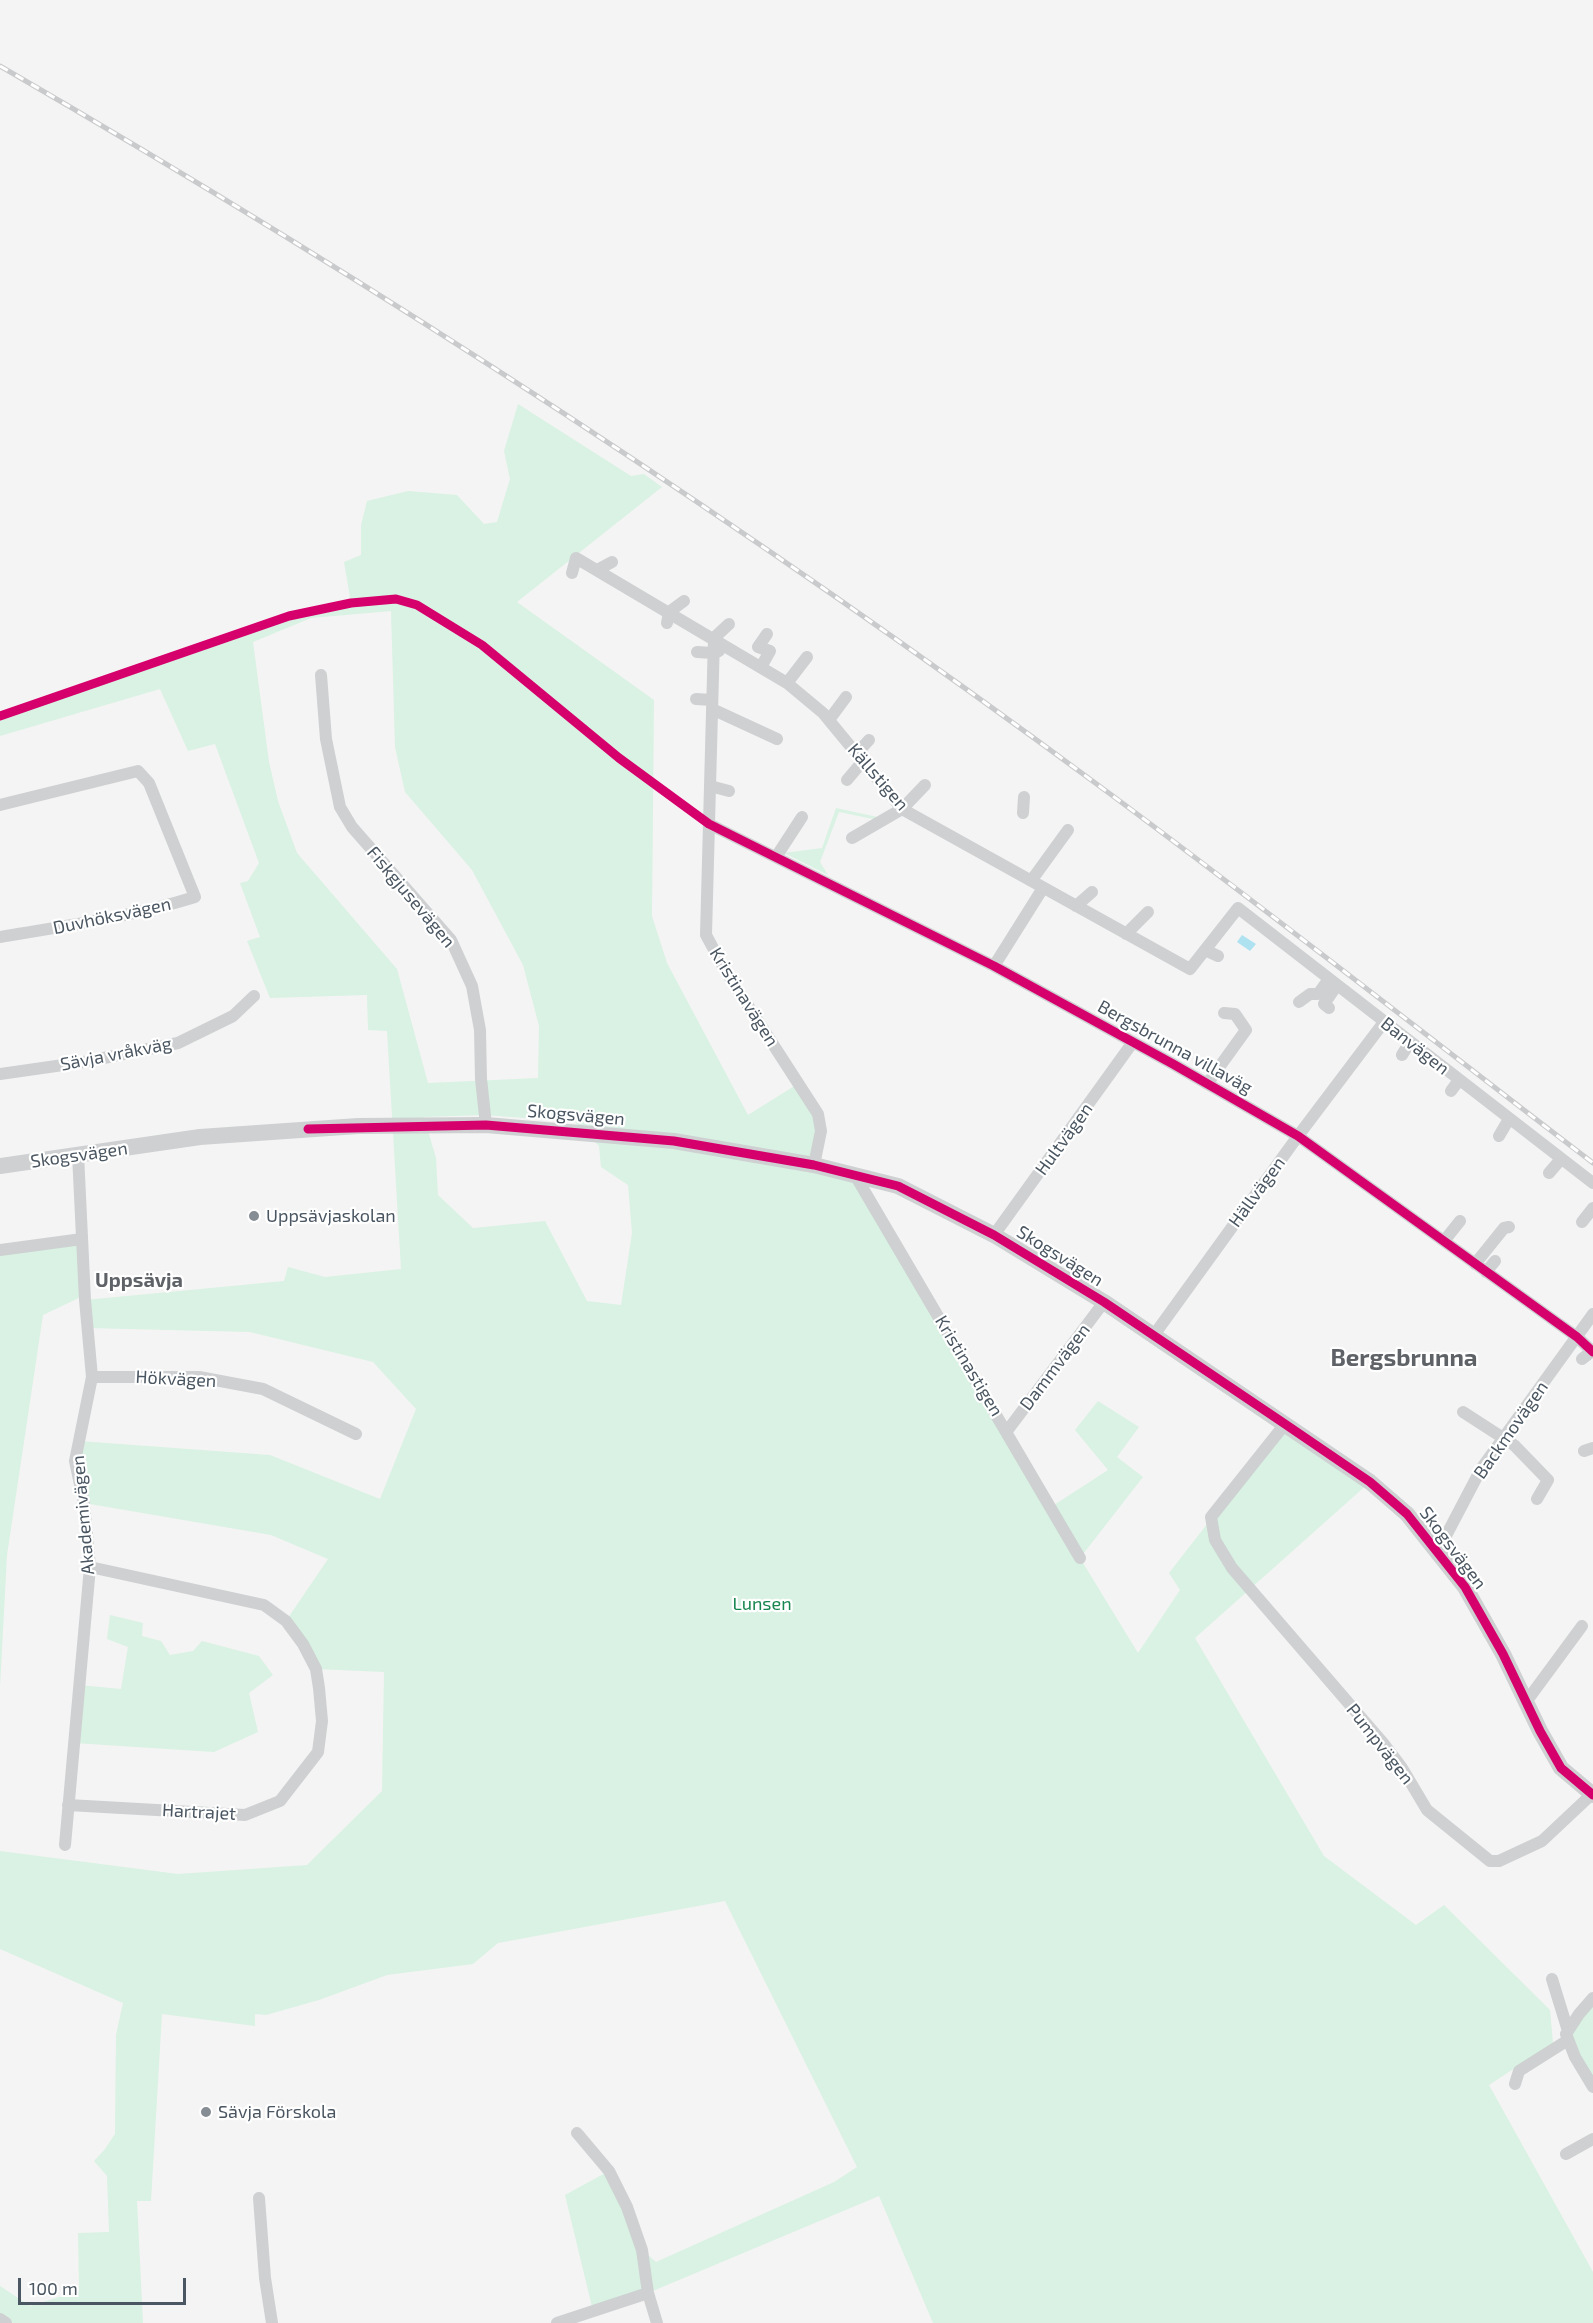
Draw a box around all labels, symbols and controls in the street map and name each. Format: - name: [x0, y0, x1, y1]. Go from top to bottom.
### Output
- street label: Källstigen: [843, 739, 913, 815]
- street label: Fiskgjusevägen: [362, 842, 460, 952]
- street label: Duvhöksvägen: [51, 893, 173, 939]
- street label: Kristinavägen: [705, 944, 783, 1050]
- street label: Bergsbrunna villaväg: [1094, 995, 1256, 1099]
- street label: Banvägen: [1376, 1013, 1454, 1079]
- street label: Sävja vråkväg: [58, 1033, 174, 1075]
- street label: Hultvägen: [1031, 1099, 1097, 1179]
- street label: Skogsvägen: [526, 1100, 626, 1130]
- street label: Skogsvägen: [29, 1138, 129, 1172]
- street label: Hällvägen: [1224, 1153, 1290, 1231]
- place label: Uppsävjaskolan: [266, 1205, 396, 1227]
- marker: Uppsävjaskolan: [247, 1209, 261, 1223]
- street label: Skogsvägen: [1013, 1221, 1107, 1291]
- district label: Uppsävja: [95, 1268, 183, 1292]
- street label: Kristinastigen: [930, 1312, 1008, 1420]
- street label: Dammvägen: [1015, 1319, 1095, 1415]
- district label: Bergsbrunna: [1330, 1344, 1478, 1372]
- street label: Hökvägen: [135, 1366, 217, 1392]
- street label: Backmovägen: [1469, 1377, 1553, 1483]
- street label: Akademivägen: [67, 1454, 99, 1576]
- street label: Skogsvägen: [1415, 1502, 1491, 1594]
- park label: Lunsen: [732, 1593, 792, 1615]
- street label: Pumpvägen: [1342, 1699, 1418, 1789]
- street label: Hartrajet: [161, 1799, 237, 1825]
- place label: Sävja Förskola: [218, 2101, 336, 2123]
- marker: Sävja Förskola: [199, 2105, 213, 2119]
- scale bar: [21, 2266, 189, 2304]
- text: 100 m: [29, 2277, 78, 2299]

